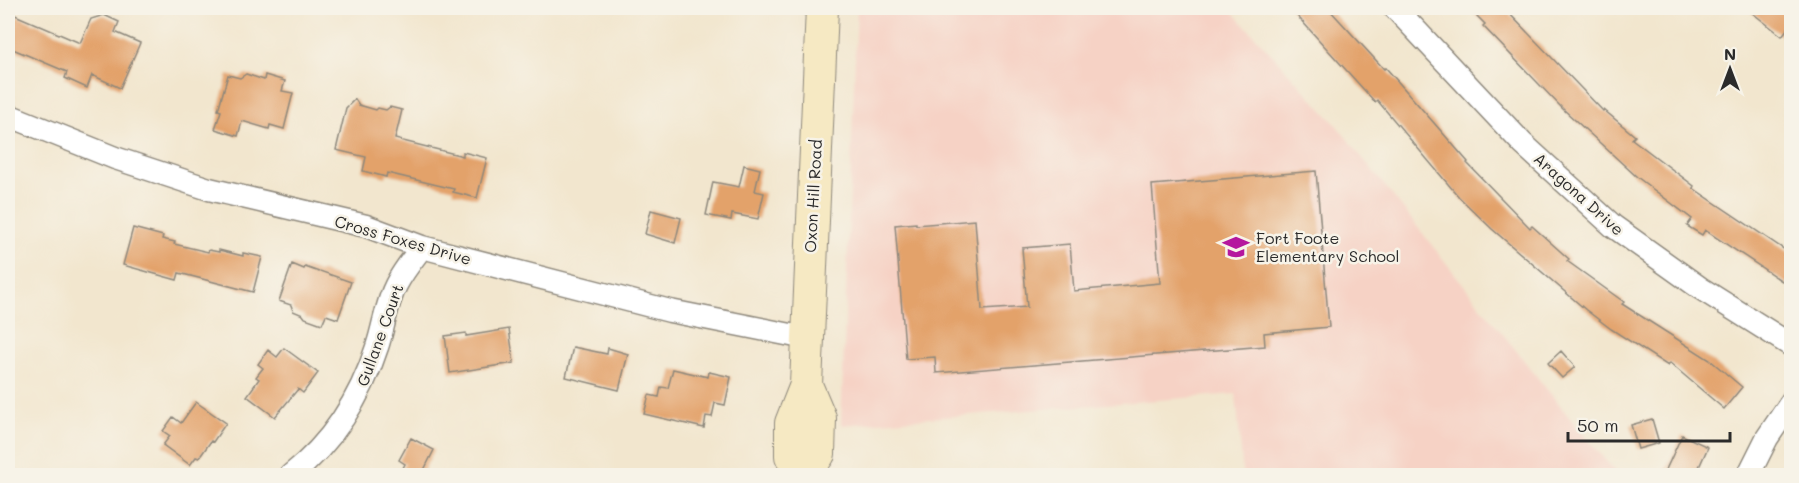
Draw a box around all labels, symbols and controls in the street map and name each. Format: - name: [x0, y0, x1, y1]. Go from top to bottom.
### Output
- north arrow: [1700, 39, 1760, 99]
- text: N: [1724, 43, 1736, 64]
- street label: Oxon Hill Road: [799, 139, 826, 253]
- street label: Aragona Drive: [1530, 148, 1629, 240]
- street label: Cross Foxes Drive: [332, 210, 474, 269]
- place label: Fort Foote Elementary School: [1256, 227, 1400, 266]
- school or university icon: Fort Foote Elementary School: [1221, 232, 1251, 262]
- street label: Gullane Court: [351, 281, 408, 389]
- scale bar: [1568, 405, 1730, 443]
- text: 50 m: [1577, 413, 1619, 437]

